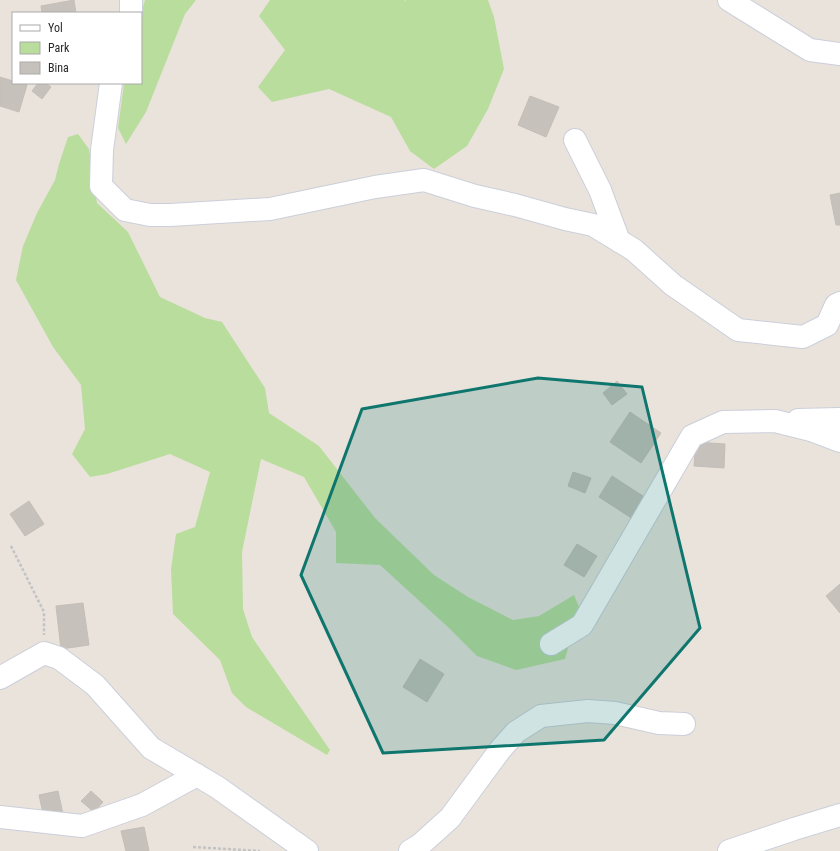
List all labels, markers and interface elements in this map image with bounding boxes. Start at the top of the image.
legend [12,12,142,84]
text: Yol [48,21,63,35]
text: Park [48,41,70,55]
text: Bina [48,61,69,75]

